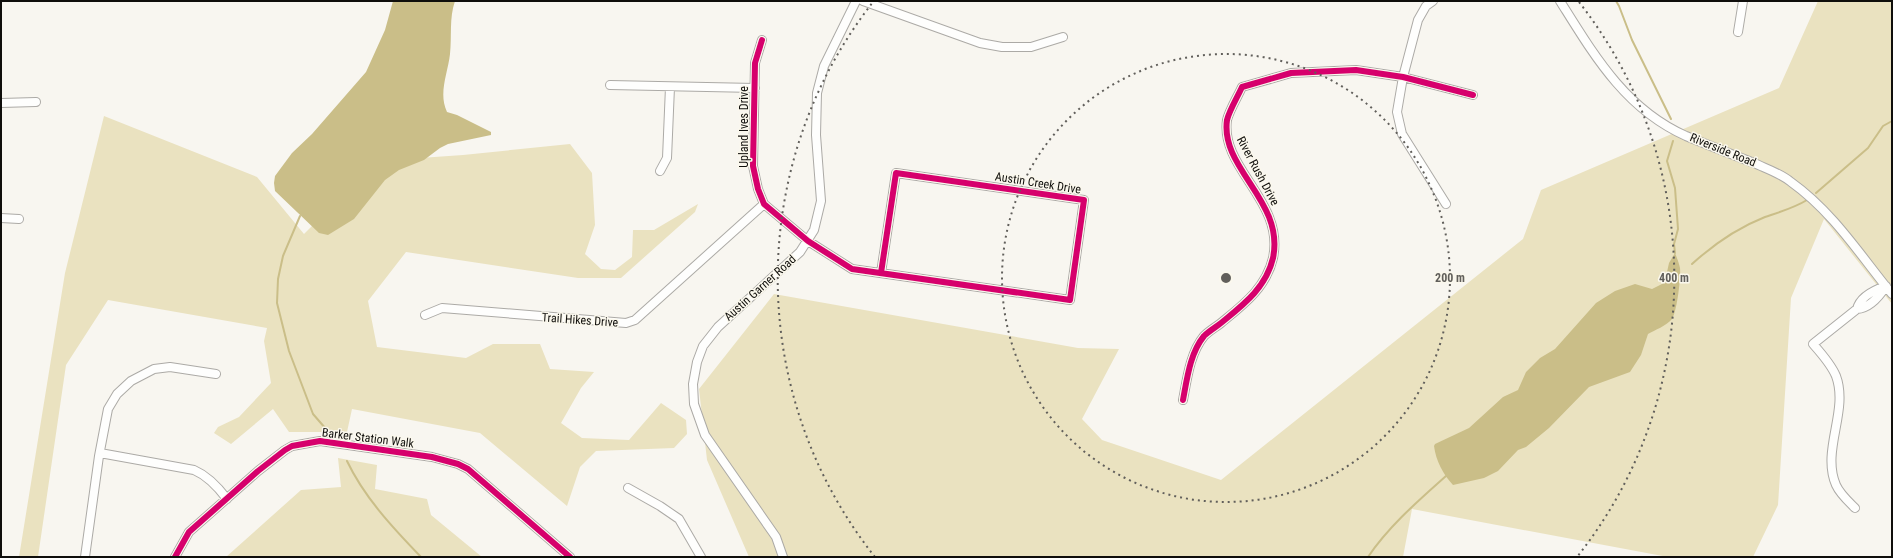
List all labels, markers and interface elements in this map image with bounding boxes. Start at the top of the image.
street label: Upland Ives Drive [737,86,751,168]
street label: Riverside Road [1688,130,1758,170]
street label: River Rush Drive [1234,134,1282,208]
street label: Austin Creek Drive [994,169,1082,197]
street label: Austin Garner Road [721,252,799,324]
centre of rings [1219,271,1233,285]
text: 200 m [1435,271,1465,285]
text: 400 m [1659,271,1689,285]
street label: Trail Hikes Drive [541,310,619,330]
street label: Barker Station Walk [321,425,415,451]

